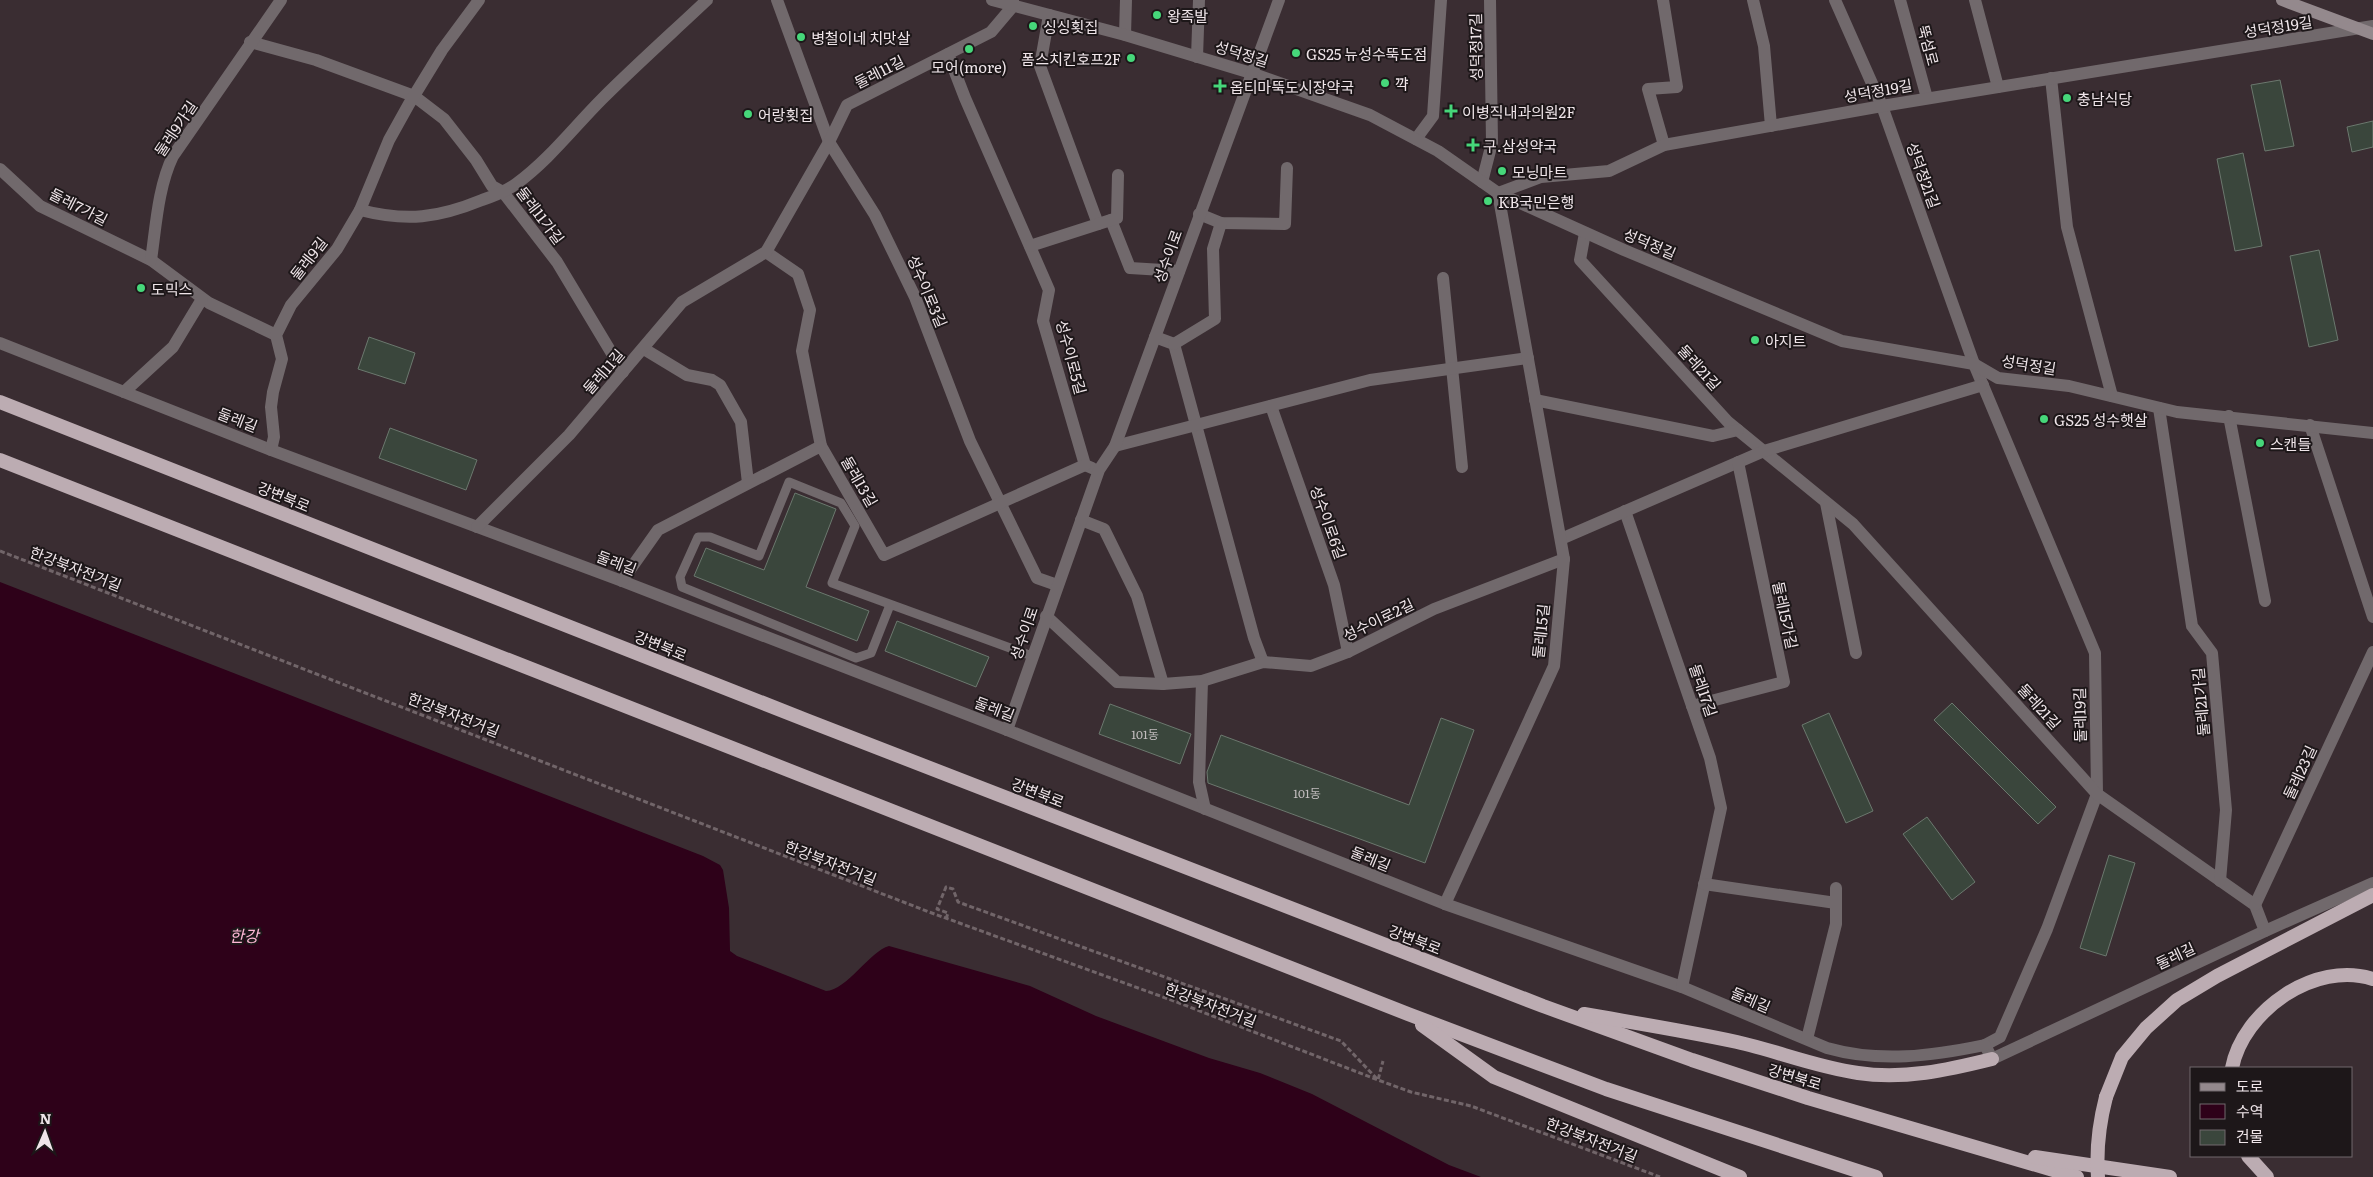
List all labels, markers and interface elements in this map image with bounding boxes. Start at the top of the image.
place label: 왕족발 [1167,4,1209,27]
marker: 왕족발 [1151,9,1163,21]
street label: 성덕정19길 [2242,9,2314,43]
street label: 성덕정17길 [1463,13,1487,81]
place label: 싱싱횟집 [1043,15,1098,38]
marker: 싱싱횟집 [1027,20,1039,32]
street label: 뚝섬로 [1913,22,1945,68]
place label: 병철이네 치맛살 [811,26,911,49]
marker: 병철이네 치맛살 [795,31,807,43]
street label: 성덕정길 [1212,34,1272,72]
place label: GS25 뉴성수뚝도점 [1306,42,1427,65]
marker: 모어(more) [963,43,975,55]
place label: 폼스치킨호프2F [1021,47,1121,70]
marker: GS25 뉴성수뚝도점 [1290,47,1302,59]
street label: 둘레11길 [850,49,908,93]
marker: 폼스치킨호프2F [1125,52,1137,64]
place label: 모어(more) [931,55,1007,78]
place label: 꺅 [1395,72,1409,95]
street label: 성덕정19길 [1842,73,1914,107]
place label: 옵티마뚝도시장약국 [1230,75,1354,98]
marker: 꺅 [1379,77,1391,89]
marker: 옵티마뚝도시장약국 [1214,80,1226,92]
place label: 충남식당 [2077,87,2132,110]
marker: 충남식당 [2061,92,2073,104]
street label: 둘레9가길 [148,95,202,161]
place label: 이병직내과의원2F [1462,100,1575,123]
place label: 어랑횟집 [758,103,813,126]
marker: 이병직내과의원2F [1444,104,1458,118]
marker: 어랑횟집 [742,108,754,120]
place label: 구.삼성약국 [1483,134,1557,157]
marker: 구.삼성약국 [1467,139,1479,151]
street label: 성덕정21길 [1901,139,1947,211]
place label: 모닝마트 [1512,160,1567,183]
marker: 모닝마트 [1496,165,1508,177]
street label: 둘레7가길 [46,181,112,231]
street label: 둘레11가길 [512,181,570,249]
place label: KB국민은행 [1498,190,1574,213]
marker: KB국민은행 [1482,195,1494,207]
street label: 성덕정길 [1620,222,1680,264]
street label: 성수이로 [1147,226,1187,286]
street label: 둘레9길 [284,232,332,284]
street label: 성수이로3길 [902,251,954,331]
place label: 도믹스 [151,277,193,300]
marker: 도믹스 [135,282,147,294]
street label: 성수이로5길 [1051,317,1093,397]
place label: 아지트 [1765,329,1807,352]
marker: 아지트 [1749,334,1761,346]
street label: 둘레21길 [1673,339,1727,395]
street label: 둘레11길 [577,343,629,399]
street label: 성덕정길 [2000,348,2058,380]
street label: 둘레길 [215,401,261,437]
place label: GS25 성수햇살 [2054,408,2148,431]
marker: GS25 성수햇살 [2038,413,2050,425]
place label: 스캔들 [2270,432,2312,455]
marker: 스캔들 [2254,437,2266,449]
street label: 둘레13길 [836,451,884,511]
street label: 강변북로 [254,475,314,517]
street label: 성수이로6길 [1305,482,1353,562]
street label: 한강북자전거길 [27,540,125,596]
street label: 둘레길 [594,544,640,580]
street label: 둘레15가길 [1768,579,1804,651]
street label: 성수이로2길 [1339,592,1417,646]
street label: 둘레15길 [1526,602,1554,660]
street label: 성수이로 [1003,603,1043,663]
street label: 강변북로 [631,624,691,666]
street label: 둘레17길 [1684,660,1724,720]
street label: 둘레21가길 [2186,667,2214,737]
street label: 둘레21길 [2013,678,2067,734]
street label: 한강북자전거길 [405,686,503,742]
street label: 둘레19길 [2067,687,2091,743]
street label: 둘레길 [972,690,1018,726]
house number: 101동 [1131,725,1159,743]
street label: 둘레23길 [2277,741,2321,803]
street label: 강변북로 [1008,771,1068,813]
house number: 101동 [1293,784,1321,802]
street label: 한강북자전거길 [782,834,880,890]
street label: 둘레길 [1347,840,1395,876]
street label: 강변북로 [1385,918,1445,960]
water label: 한강 [229,923,261,947]
street label: 둘레길 [2151,936,2199,974]
street label: 한강북자전거길 [1162,976,1260,1032]
street label: 둘레길 [1727,980,1775,1018]
street label: 강변북로 [1765,1057,1825,1095]
legend [2190,1067,2353,1157]
text: 도로 [2236,1074,2264,1097]
text: 수역 [2236,1099,2264,1122]
north arrow [20,1107,70,1157]
text: N [39,1108,52,1128]
street label: 한강북자전거길 [1543,1111,1641,1167]
text: 건물 [2236,1124,2264,1147]

